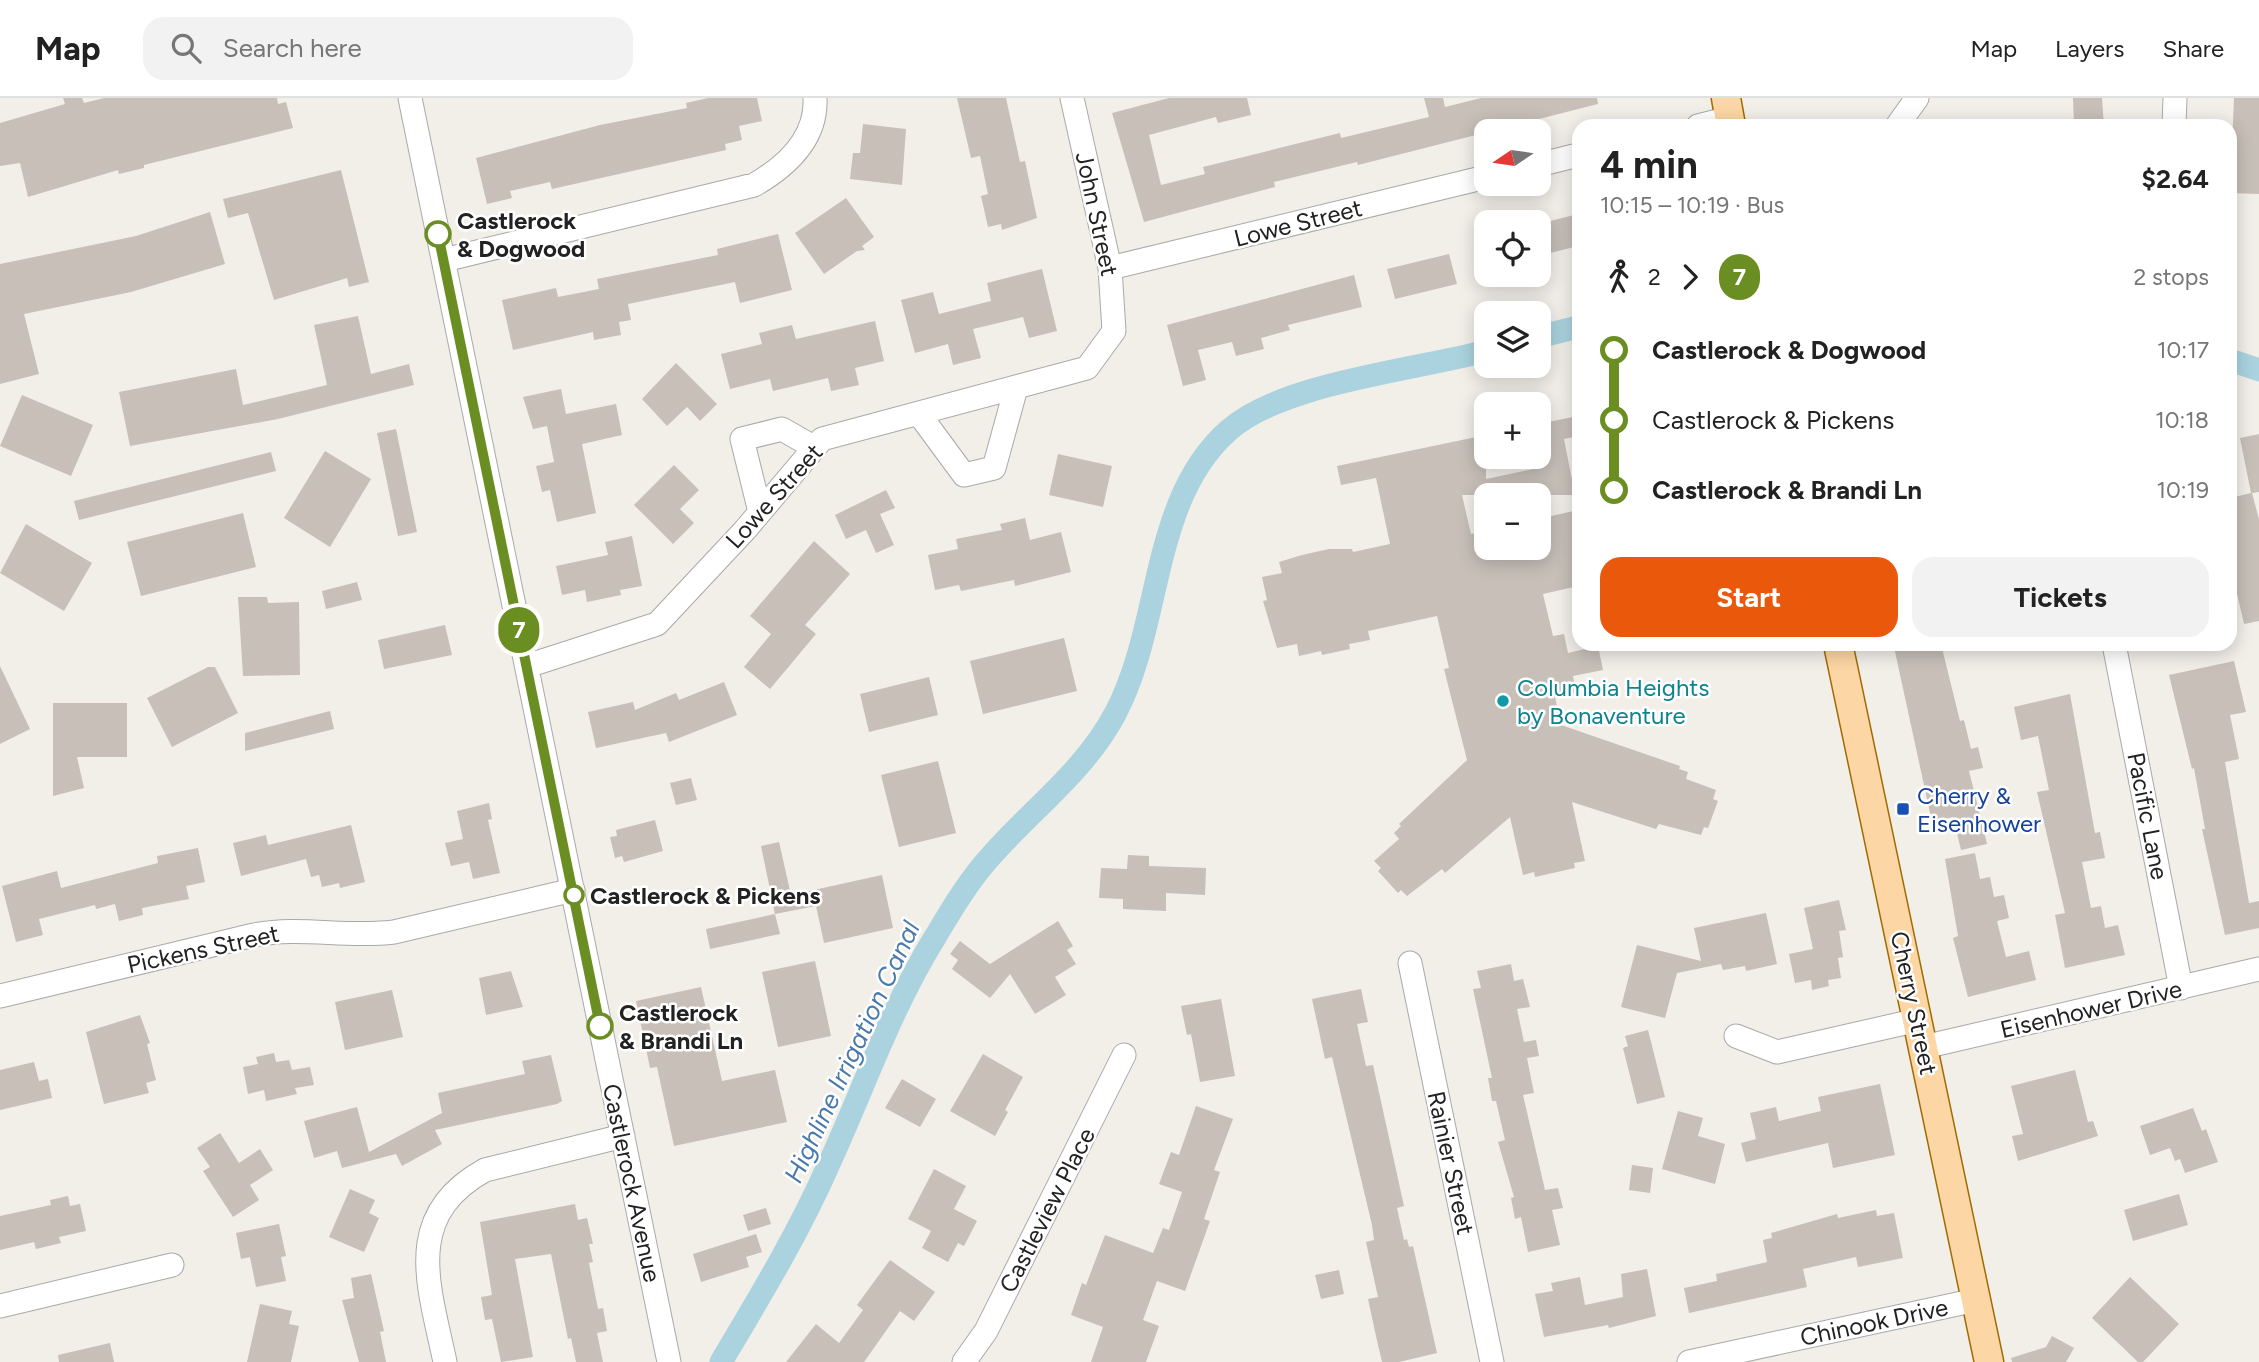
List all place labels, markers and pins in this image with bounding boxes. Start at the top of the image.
place label: Castlerock & Dogwood [457,206,585,263]
marker: Castlerock & Dogwood [425,221,451,247]
place label: Columbia Heights by Bonaventure [1517,673,1710,730]
marker: Columbia Heights by Bonaventure [1495,693,1511,709]
place label: Cherry & Eisenhower [1917,781,2041,838]
marker: Cherry & Eisenhower [1895,801,1911,817]
place label: Castlerock & Pickens [590,881,821,910]
marker: Castlerock & Pickens [564,885,584,905]
place label: Castlerock & Brandi Ln [619,998,743,1055]
marker: Castlerock & Brandi Ln [587,1013,613,1039]

